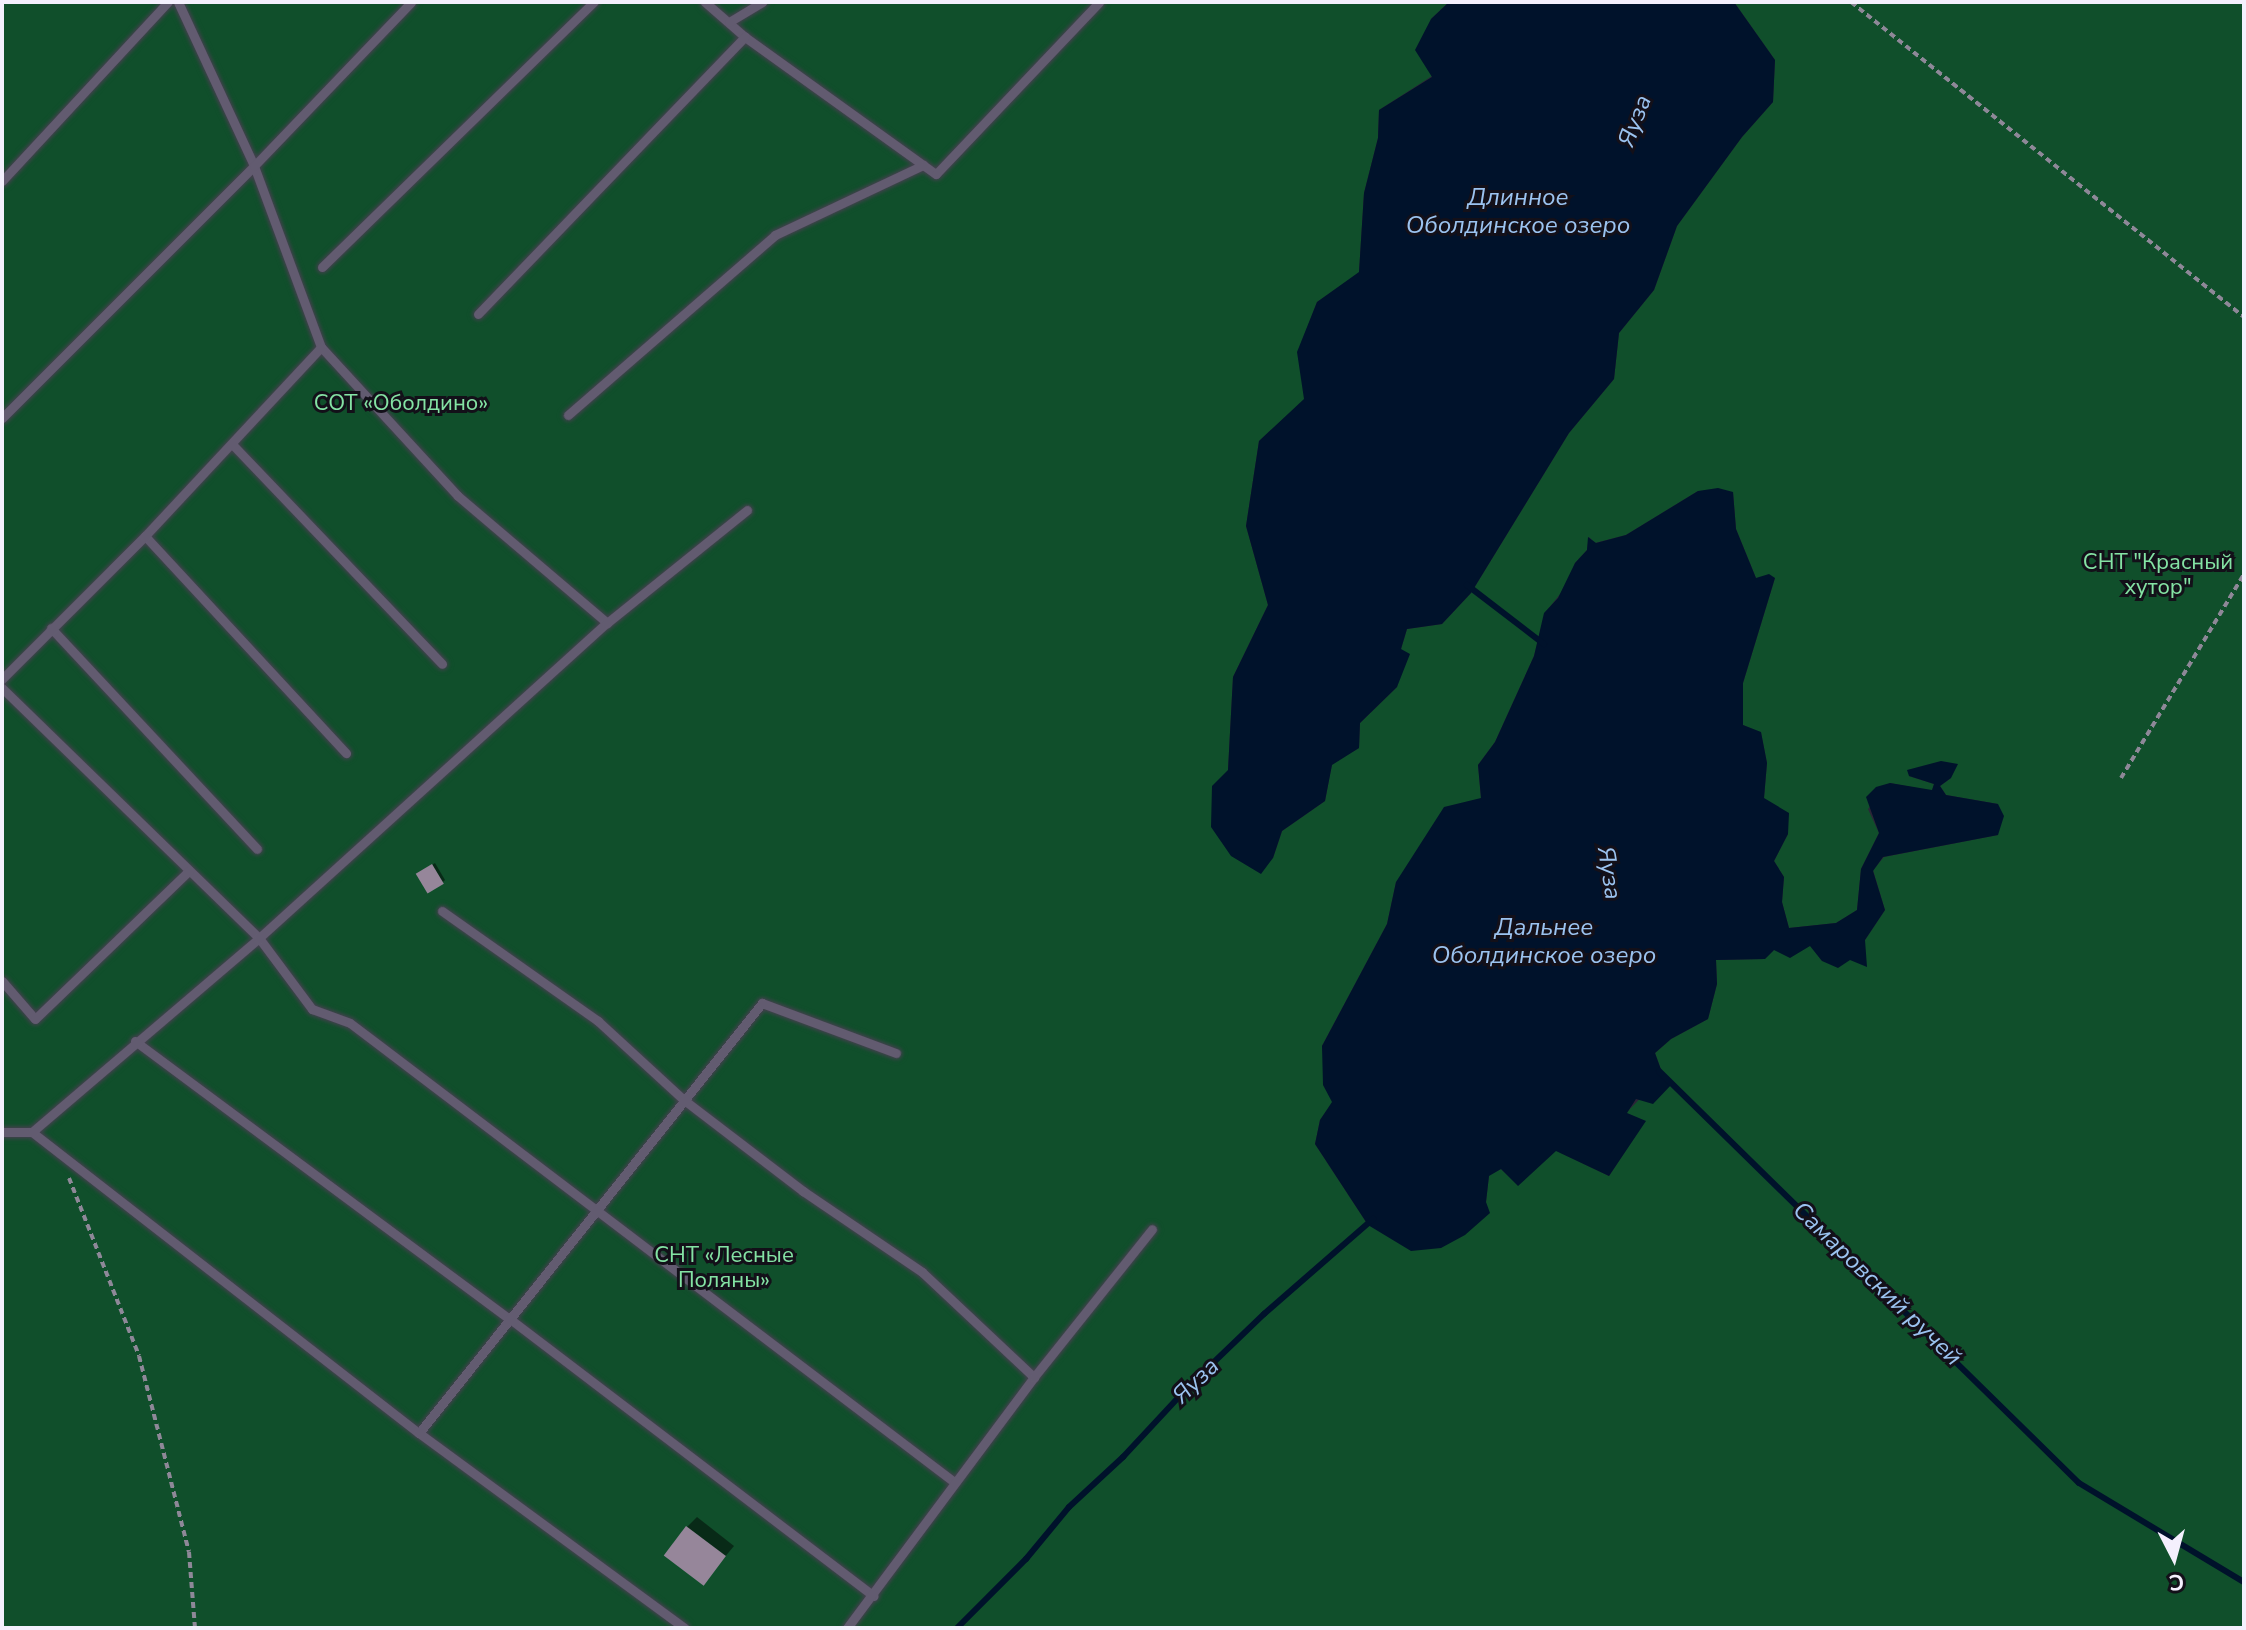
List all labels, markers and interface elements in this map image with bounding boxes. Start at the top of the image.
water label: Яуза [1612,91,1658,151]
water label: Длинное Оболдинское озеро [1406,184,1630,240]
park label: СОТ «Оболдино» [314,391,488,417]
park label: СНТ "Красный хутор" [2083,549,2233,600]
water label: Яуза [1591,844,1627,902]
water label: Дальнее Оболдинское озеро [1432,914,1656,970]
water label: Самаровский ручей [1787,1196,1967,1372]
park label: СНТ «Лесные Поляны» [654,1242,794,1294]
water label: Яуза [1167,1352,1225,1410]
north arrow [2134,1518,2214,1598]
text: С [2168,1566,2186,1598]

